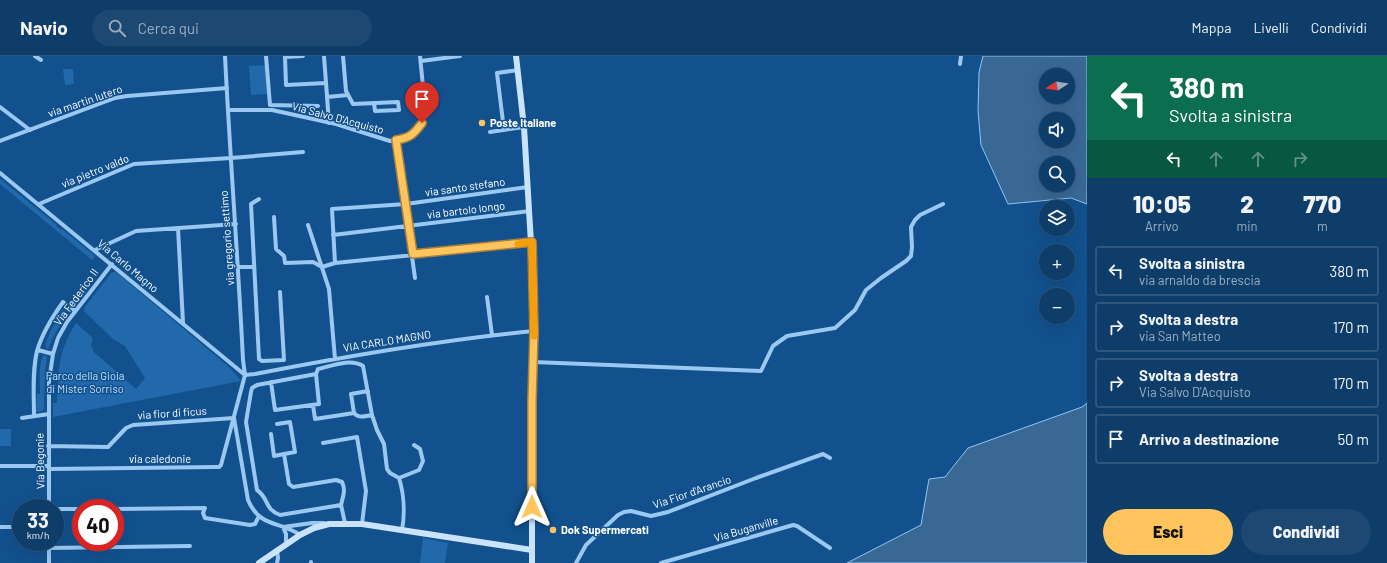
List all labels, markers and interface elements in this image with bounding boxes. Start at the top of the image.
search box [92,10,372,46]
text: Navio [20,16,68,39]
icon: search [106,17,128,39]
text: Cerca qui [138,19,199,37]
text: Mappa [1192,19,1231,36]
text: Livelli [1253,19,1289,36]
text: Condividi [1311,19,1367,36]
north arrow [1039,68,1075,104]
map controls [1039,68,1075,324]
text: 380 m [1169,70,1244,104]
icon: left [1103,72,1155,124]
street label: via martin lutero [46,82,124,119]
pin [405,82,439,123]
icon: arrive [411,88,433,110]
street label: Via Salvo D'Acquisto [291,99,386,136]
text: Svolta a sinistra [1169,104,1292,126]
button: sound [1039,112,1075,148]
place label: Poste Italiane [490,116,556,129]
marker: Poste Italiane [477,118,487,128]
icon: left [1163,148,1185,170]
icon: ahead [1205,148,1227,170]
icon: ahead [1247,148,1269,170]
icon: right [1289,148,1311,170]
street label: via pietro valdo [59,151,131,190]
button: search [1039,156,1075,192]
street label: via santo stefano [424,174,506,199]
text: 10:05 [1133,189,1191,218]
text: 2 [1240,189,1254,218]
text: 770 [1303,189,1341,218]
street label: via gregorio settimo [217,190,236,286]
street label: via bartolo longo [426,198,506,221]
button: layers [1039,200,1075,236]
text: Arrivo [1145,218,1179,234]
text: min [1237,218,1258,234]
text: m [1317,218,1328,234]
street label: Via Carlo Magno [95,236,161,295]
button: + [1039,244,1075,280]
text: Svolta a sinistra [1139,254,1245,272]
icon: left [1105,260,1127,282]
text: 380 m [1330,262,1369,280]
street label: Via Federico II [51,266,101,328]
text: via arnaldo da brescia [1139,272,1260,288]
button: − [1039,288,1075,324]
text: Svolta a destra [1139,310,1238,328]
icon: right [1105,316,1127,338]
text: 170 m [1333,318,1369,336]
street label: VIA CARLO MAGNO [342,327,432,354]
text: via San Matteo [1139,328,1221,344]
text: Svolta a destra [1139,366,1238,384]
park label: Parco della Gioia di Mister Sorriso [46,369,124,395]
icon: right [1105,372,1127,394]
text: 170 m [1333,374,1369,392]
text: Via Salvo D'Acquisto [1139,384,1251,400]
street label: via fior di ficus [137,404,207,421]
icon: arrive [1105,428,1127,450]
text: Arrivo a destinazione [1139,430,1279,448]
text: 50 m [1337,430,1369,448]
street label: Via Begonie [33,433,46,489]
street label: via caledonie [129,452,191,465]
street label: Via Fior d'Arancio [651,472,733,511]
position arrow [511,486,553,528]
speed limit sign: 40 [72,499,124,551]
text: 33 [27,508,49,532]
button: Esci [1103,509,1233,555]
button: Condividi [1241,509,1371,555]
street label: Via Buganville [712,513,780,544]
place label: Dok Supermercati [561,523,649,536]
marker: Dok Supermercati [548,525,558,535]
text: km/h [27,529,49,541]

